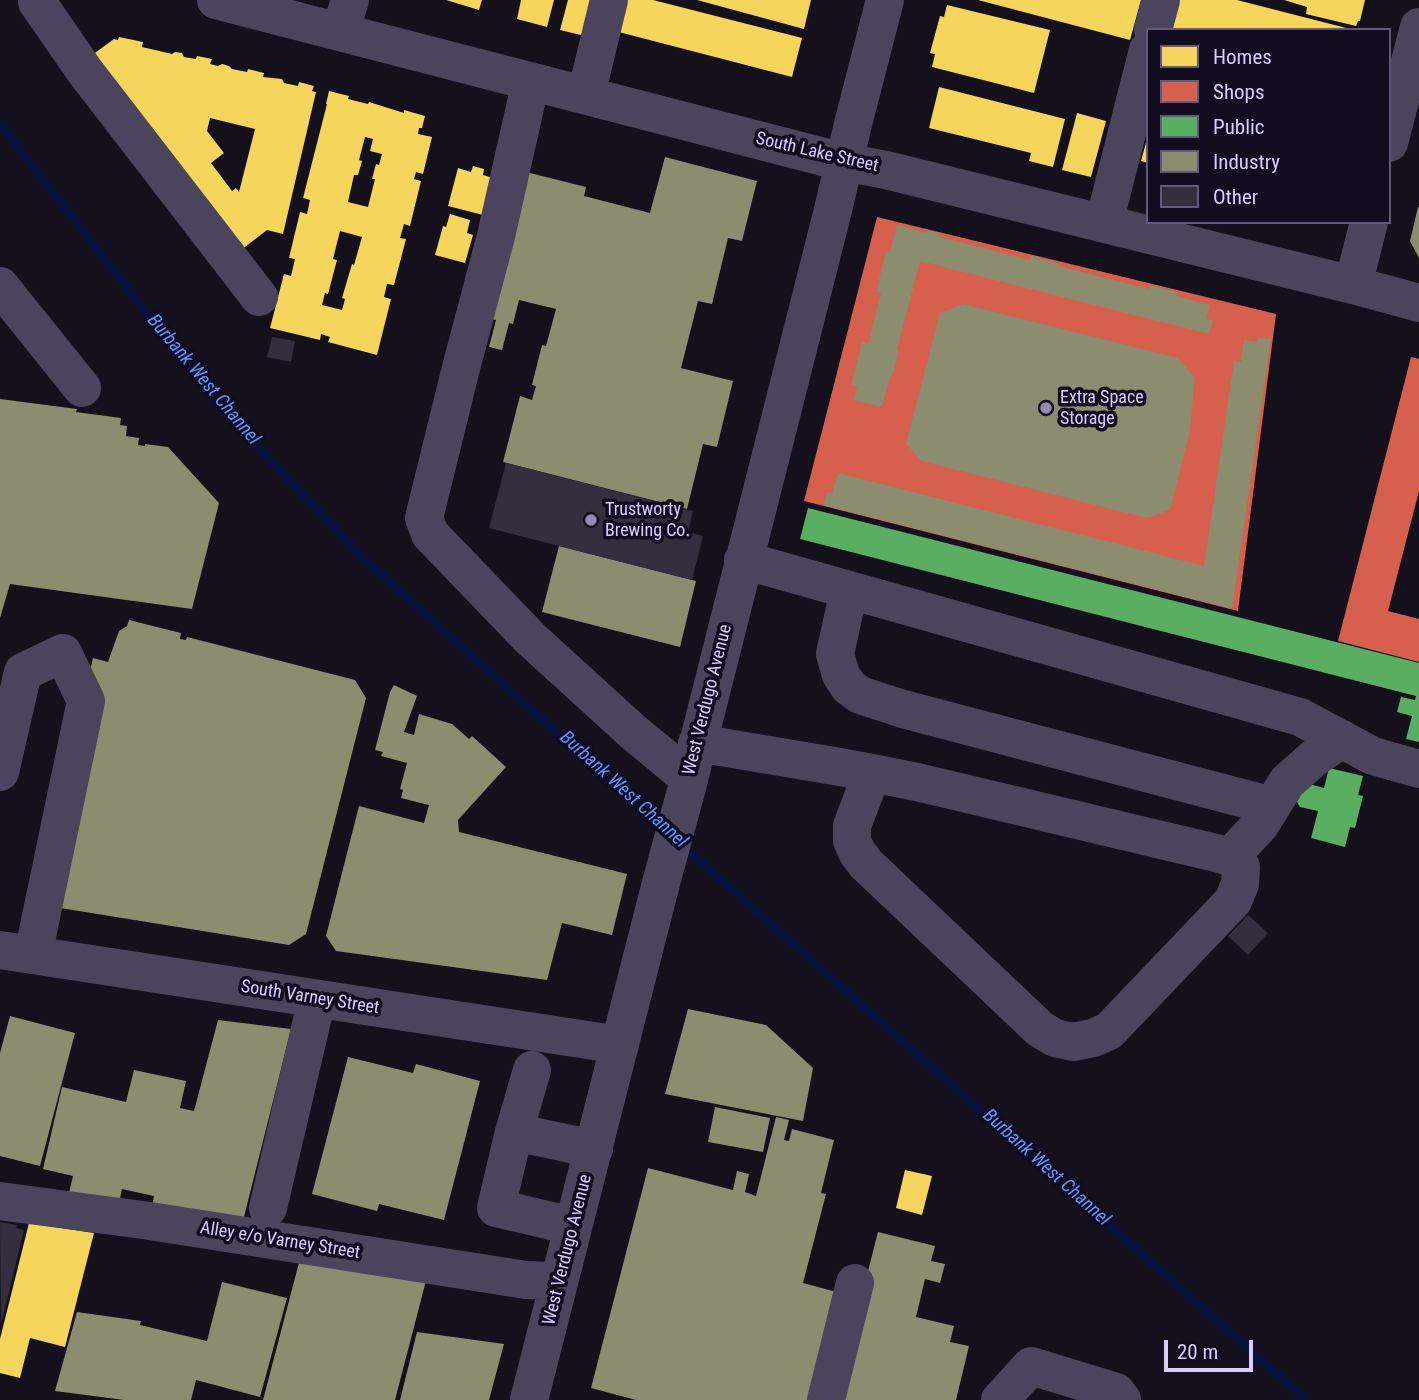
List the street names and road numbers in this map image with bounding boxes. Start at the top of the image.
street label: South Lake Street [754,128,880,178]
street label: West Verdugo Avenue [679,622,737,778]
street label: South Varney Street [239,976,381,1020]
street label: West Verdugo Avenue [539,1172,597,1328]
street label: Alley e/o Varney Street [199,1218,361,1264]

